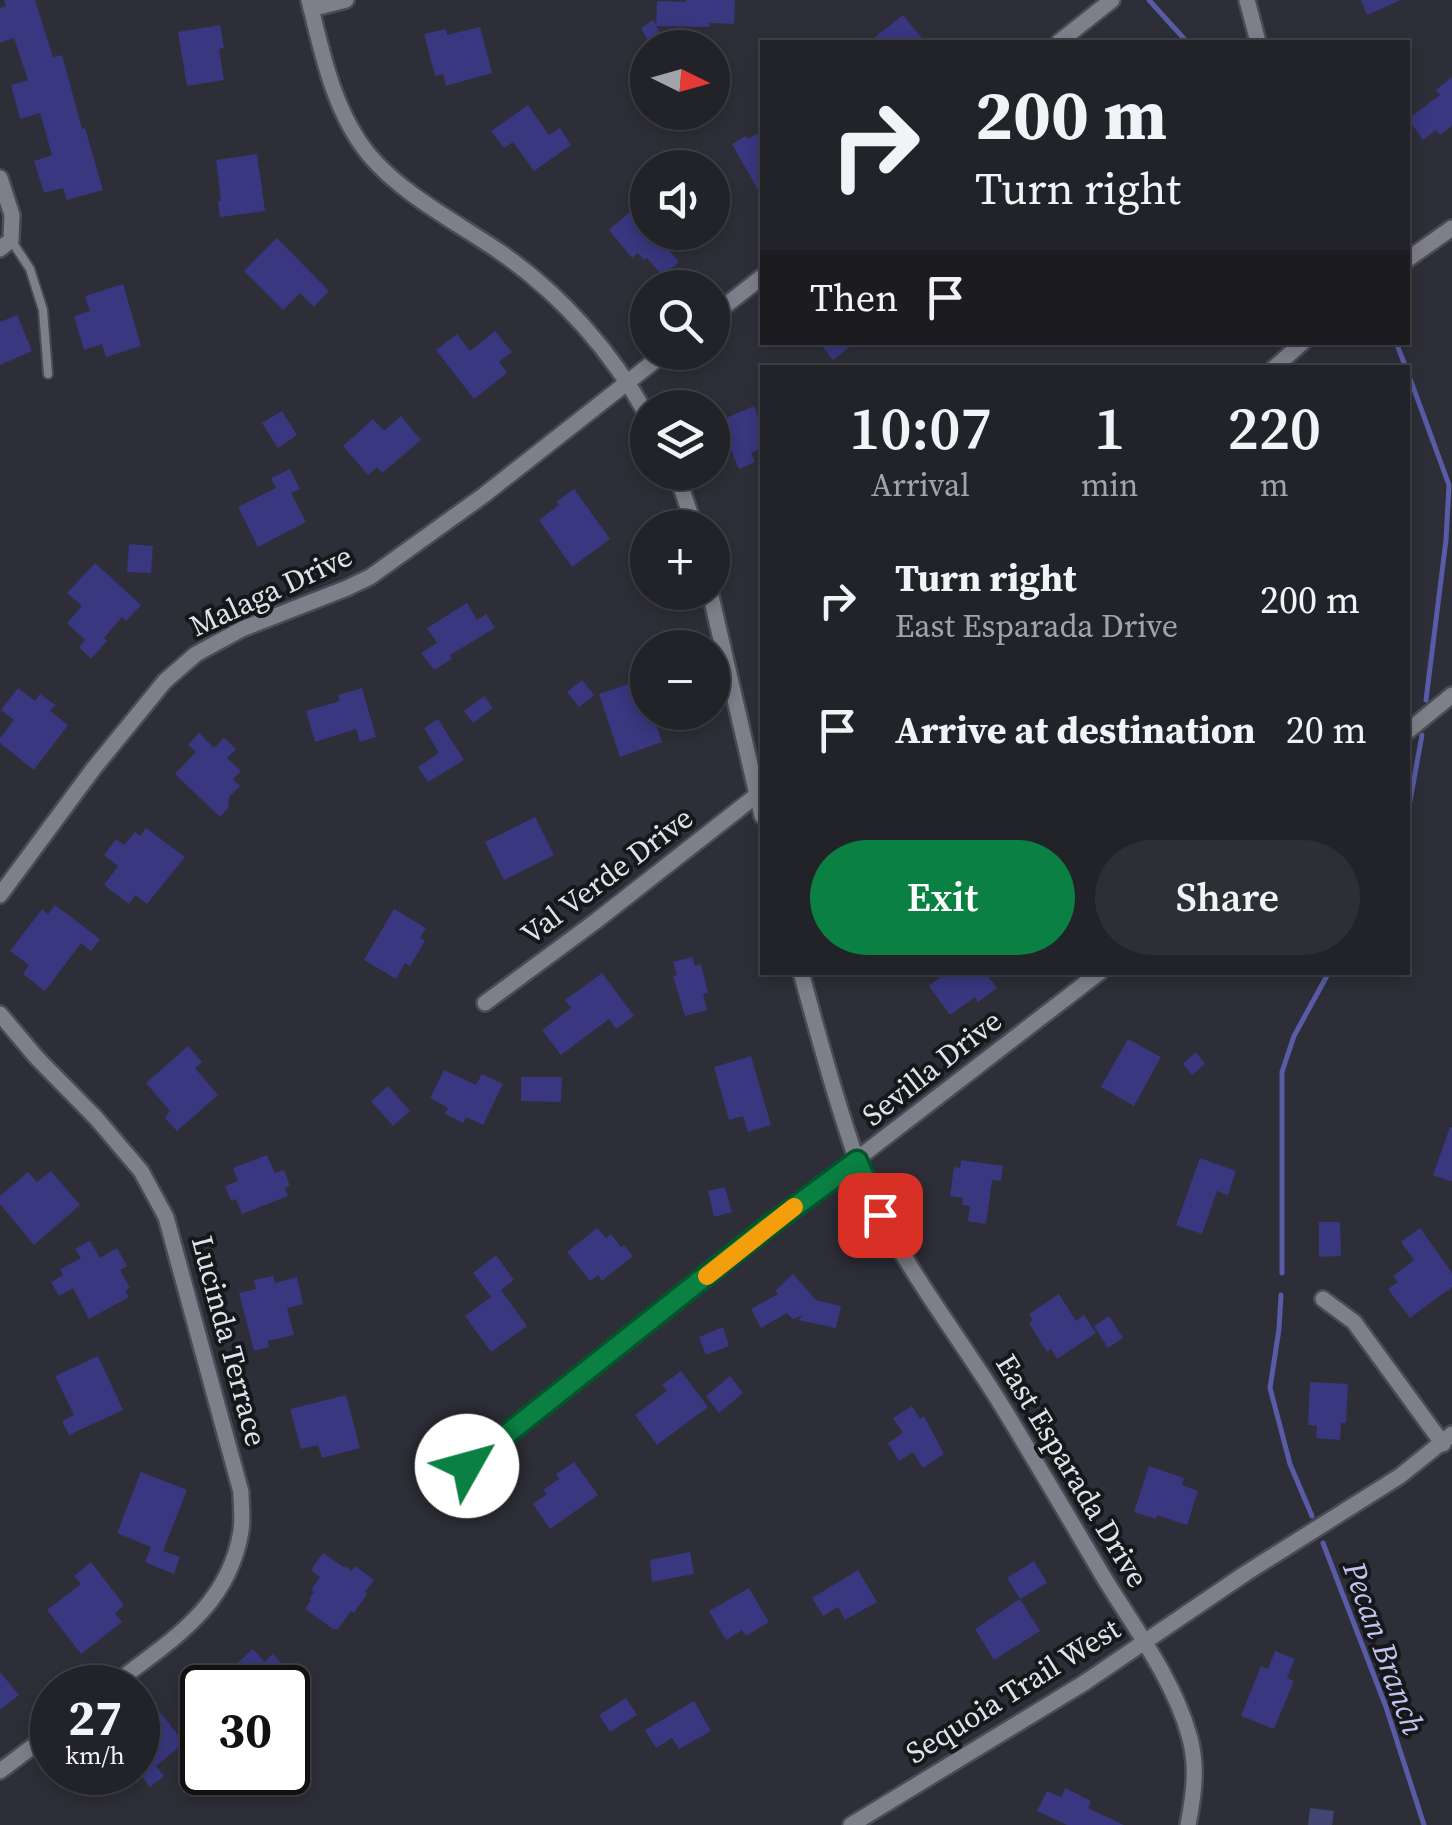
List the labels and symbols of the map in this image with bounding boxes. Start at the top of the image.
north arrow [630,30,730,130]
street label: Malaga Drive [183,535,359,646]
street label: Val Verde Drive [512,797,701,954]
street label: Sevilla Drive [853,1000,1010,1135]
pin [838,1173,923,1258]
street label: Lucinda Terrace [182,1231,277,1451]
street label: East Esparada Drive [986,1346,1158,1595]
position arrow [415,1414,519,1518]
water label: Pecan Branch [1332,1554,1436,1741]
street label: Sequoia Trail West [898,1608,1128,1773]
speed limit sign: 30 [180,1665,310,1795]

